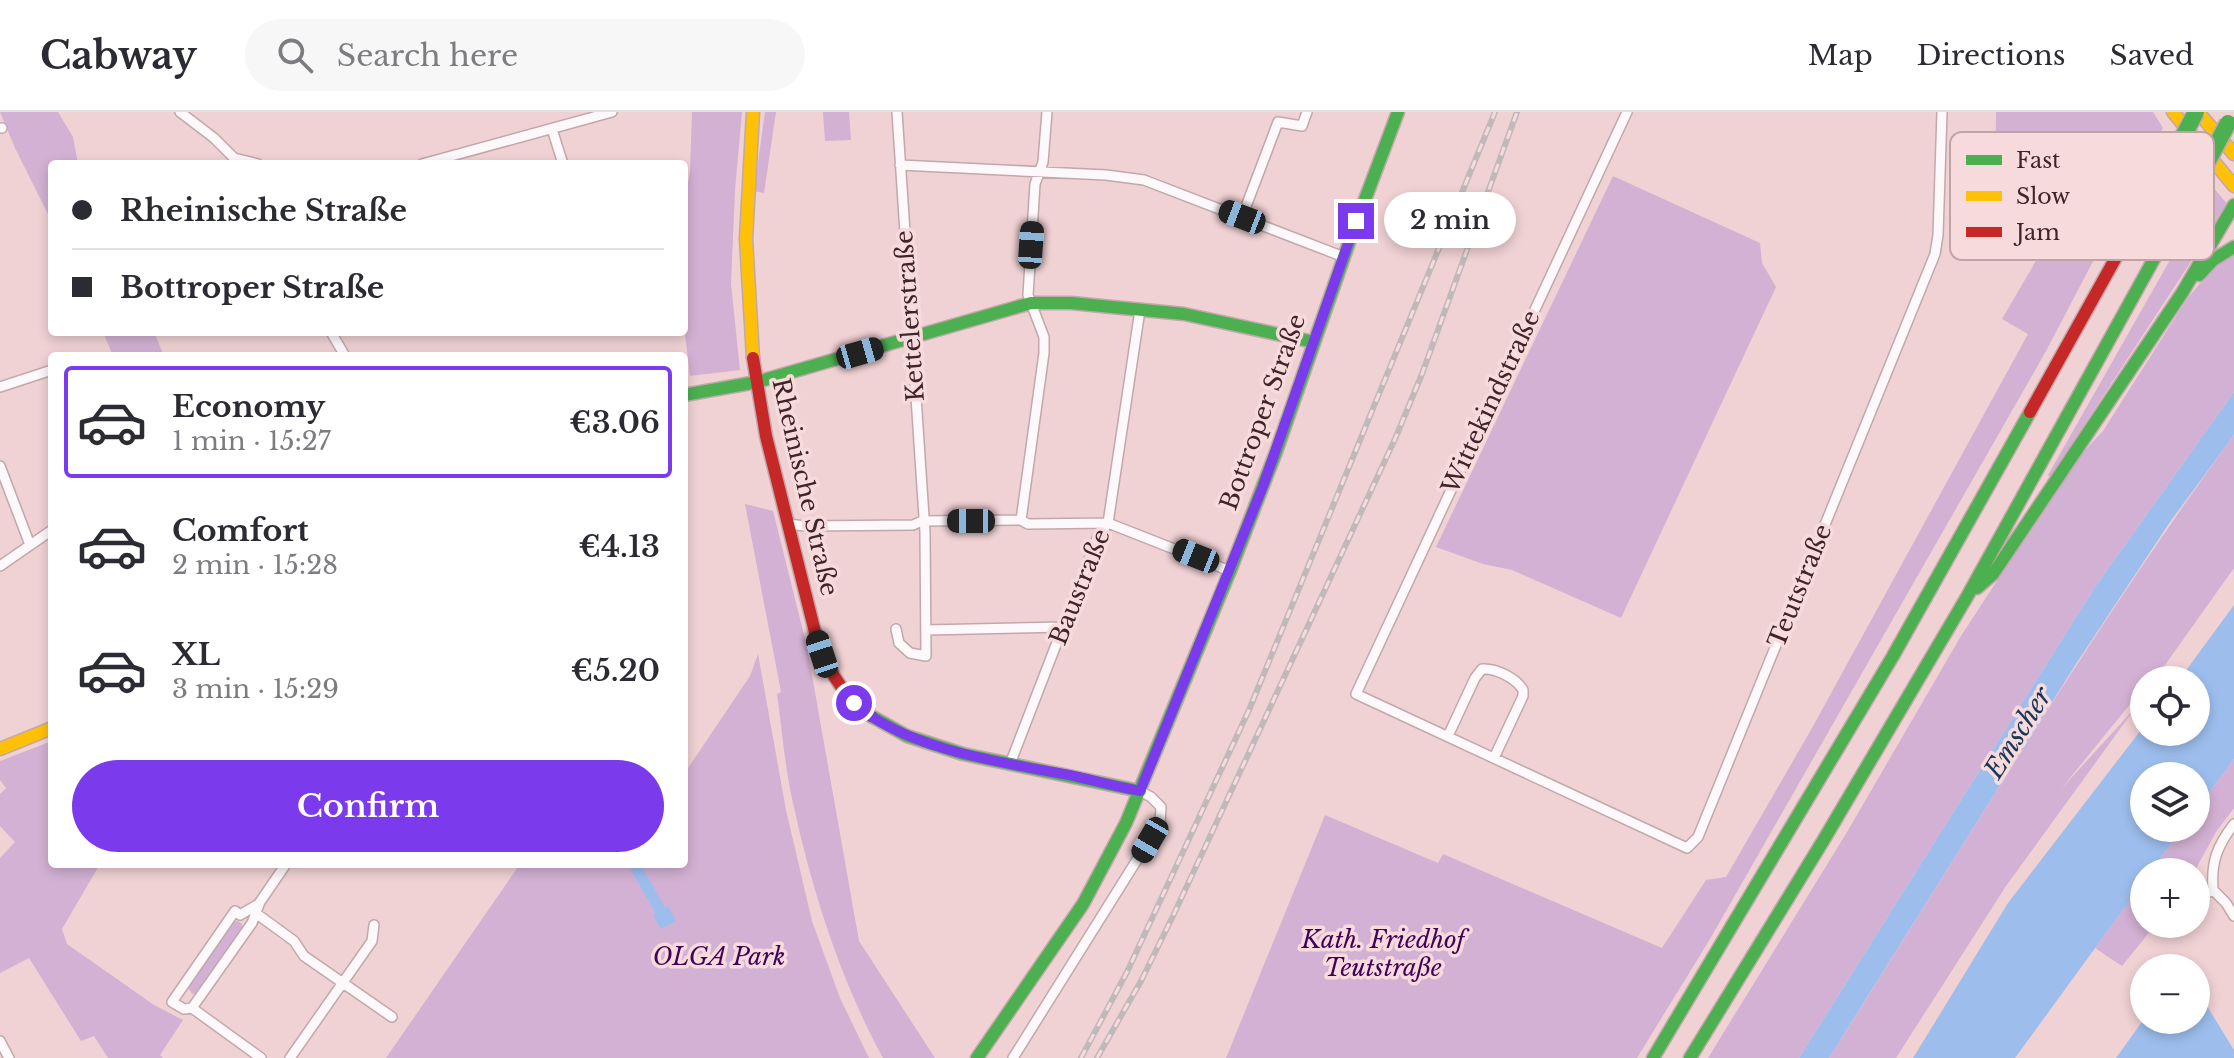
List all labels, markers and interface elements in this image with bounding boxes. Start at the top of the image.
search box [245,19,805,91]
text: Cabway [40,32,197,79]
icon: search [273,33,317,77]
text: Search here [337,37,518,74]
text: Map [1808,38,1873,73]
text: Directions [1917,38,2066,73]
text: Saved [2110,38,2194,73]
legend [1950,132,2214,260]
text: Fast [2016,147,2061,174]
text: Slow [2016,183,2070,210]
text: Rheinische Straße [120,192,407,229]
callout: 2 min [1384,193,1516,249]
car [1215,197,1269,237]
route end [1338,203,1374,239]
text: 2 min [1410,204,1490,236]
text: Jam [2013,219,2060,246]
car [1017,220,1045,270]
street label: Kettelerstraße [889,229,930,403]
text: Bottroper Straße [120,269,384,306]
street label: Wittekindstraße [1435,306,1546,499]
street label: Bottroper Straße [1214,310,1311,514]
car [834,335,886,371]
street label: Rheinische Straße [766,375,845,598]
icon: car [76,386,148,458]
text: Economy [172,388,325,425]
text: €3.06 [569,404,660,441]
text: 1 min · 15:27 [172,425,331,457]
car [947,509,995,533]
icon: car [76,510,148,582]
text: Comfort [172,512,309,549]
street label: Teutstraße [1762,520,1837,652]
street label: Baustraße [1043,525,1116,649]
text: €4.13 [578,528,660,565]
car [1169,536,1223,576]
text: 2 min · 15:28 [172,549,338,581]
car [803,627,841,681]
icon: car [76,634,148,706]
text: XL [172,636,220,673]
text: €5.20 [571,652,660,689]
map controls [2130,666,2210,1034]
button: locate [2130,666,2210,746]
text: 3 min · 15:29 [172,673,339,705]
water label: Emscher [1977,681,2059,785]
route start [836,685,872,721]
button: Confirm [72,760,664,852]
button: layers [2130,762,2210,842]
car [1128,813,1172,867]
button: + [2130,858,2210,938]
park label: Kath. Friedhof Teutstraße [1301,925,1469,982]
park label: OLGA Park [653,942,785,971]
button: − [2130,954,2210,1034]

